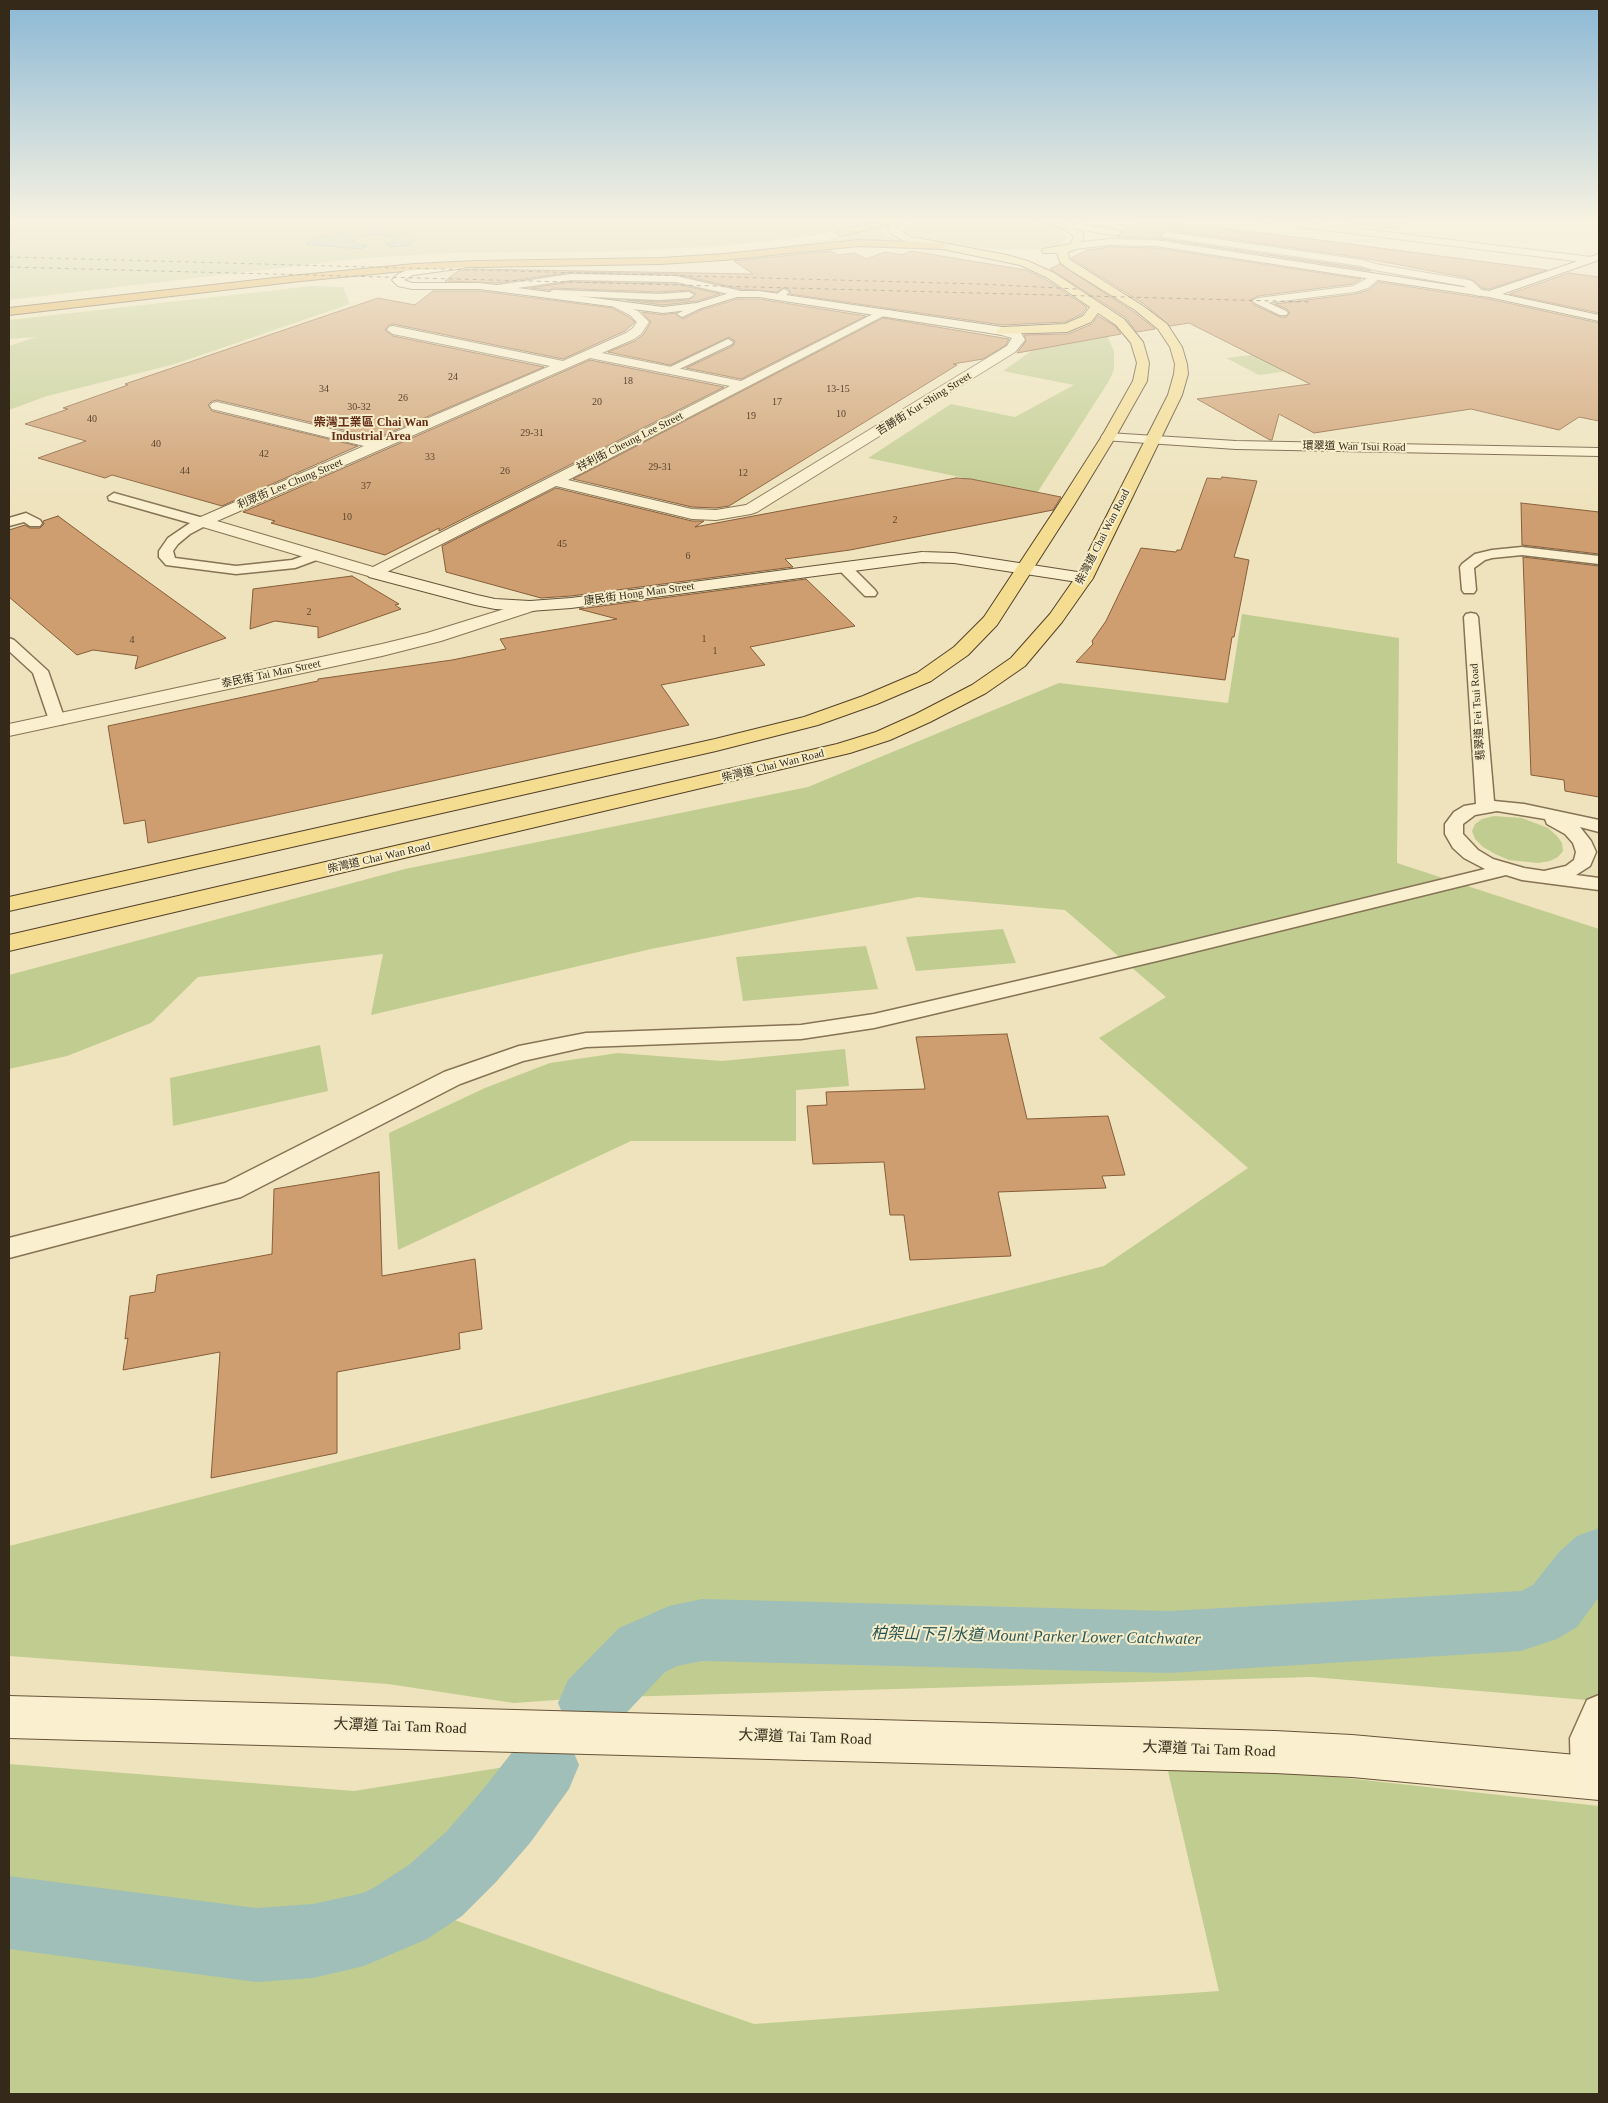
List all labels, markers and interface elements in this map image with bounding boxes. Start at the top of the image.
street label: 吉勝街 Kut Shing Street [874,370,974,438]
house number: 24 [448,371,458,383]
house number: 18 [623,375,633,387]
house number: 34 [319,383,329,395]
house number: 13-15 [826,383,850,395]
house number: 26 [398,392,408,404]
house number: 20 [592,396,602,408]
house number: 17 [772,396,782,408]
house number: 30-32 [347,401,371,413]
house number: 10 [836,408,846,420]
street label: 祥利街 Cheung Lee Street [575,409,685,475]
house number: 19 [746,410,756,422]
house number: 40 [87,413,97,425]
district label: 柴灣工業區 Chai Wan Industrial Area [314,416,428,444]
house number: 29-31 [520,427,544,439]
house number: 40 [151,438,161,450]
street label: 環翠道 Wan Tsui Road [1302,440,1406,454]
house number: 42 [259,448,269,460]
house number: 33 [425,451,435,463]
street label: 利眾街 Lee Chung Street [236,456,344,512]
house number: 29-31 [648,461,672,473]
house number: 44 [180,465,190,477]
house number: 26 [500,465,510,477]
house number: 12 [738,467,748,479]
house number: 37 [361,480,371,492]
street label: 柴灣道 Chai Wan Road [1073,487,1133,587]
house number: 10 [342,511,352,523]
house number: 2 [892,514,898,526]
house number: 45 [557,538,567,550]
house number: 6 [686,550,690,562]
street label: 康民街 Hong Man Street [583,580,695,608]
house number: 2 [306,606,312,618]
house number: 1 [702,633,706,645]
house number: 4 [130,634,134,646]
house number: 1 [712,645,718,657]
street label: 泰民街 Tai Man Street [220,657,322,691]
street label: 翡翠道 Fei Tsui Road [1468,663,1488,761]
street label: 柴灣道 Chai Wan Road [720,747,826,785]
street label: 柴灣道 Chai Wan Road [326,840,432,876]
water label: 柏架山下引水道 Mount Parker Lower Catchwater [871,1625,1201,1649]
street label: 大潭道 Tai Tam Road [333,1716,467,1738]
street label: 大潭道 Tai Tam Road [738,1727,872,1749]
street label: 大潭道 Tai Tam Road [1142,1739,1276,1761]

